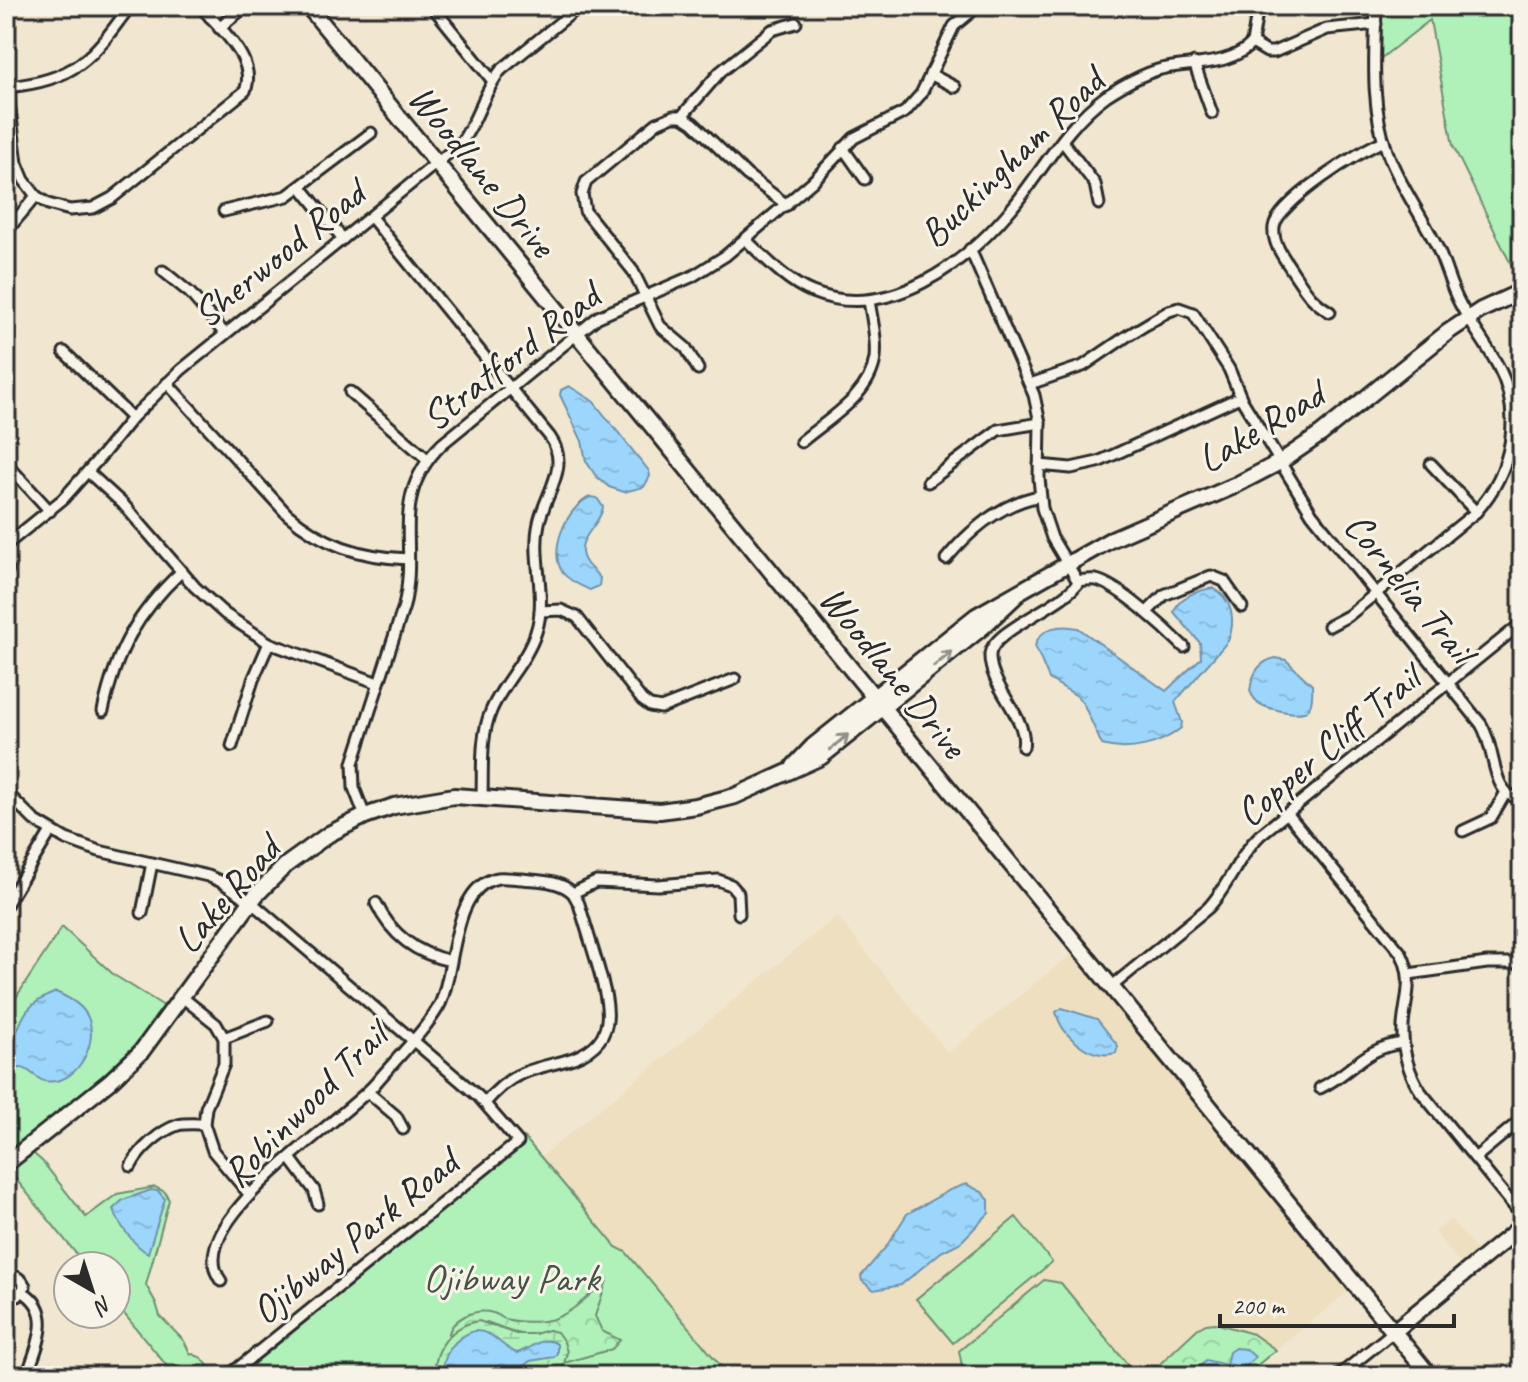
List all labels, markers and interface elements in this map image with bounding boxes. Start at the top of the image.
street label: Buckingham Road [909,53,1119,258]
street label: Woodlane Drive [397,74,569,270]
street label: Sherwood Road [182,165,380,338]
street label: Stratford Road [411,268,615,442]
street label: Lake Road [1188,366,1338,484]
street label: Cornelia Trail [1333,502,1489,678]
street label: Woodlane Drive [808,575,980,771]
one-way arrow [933,650,953,668]
street label: Copper Cliff Trail [1225,650,1435,837]
one-way arrow [828,733,849,751]
street label: Lake Road [162,821,295,964]
street label: Robinwood Trail [212,1007,402,1198]
street label: Ojibway Park Road [241,1134,473,1335]
north arrow [52,1250,132,1330]
park label: Ojibway Park [423,1253,601,1303]
scale bar [1220,1278,1454,1328]
text: N [87,1290,118,1322]
text: 200 m [1232,1291,1286,1321]

